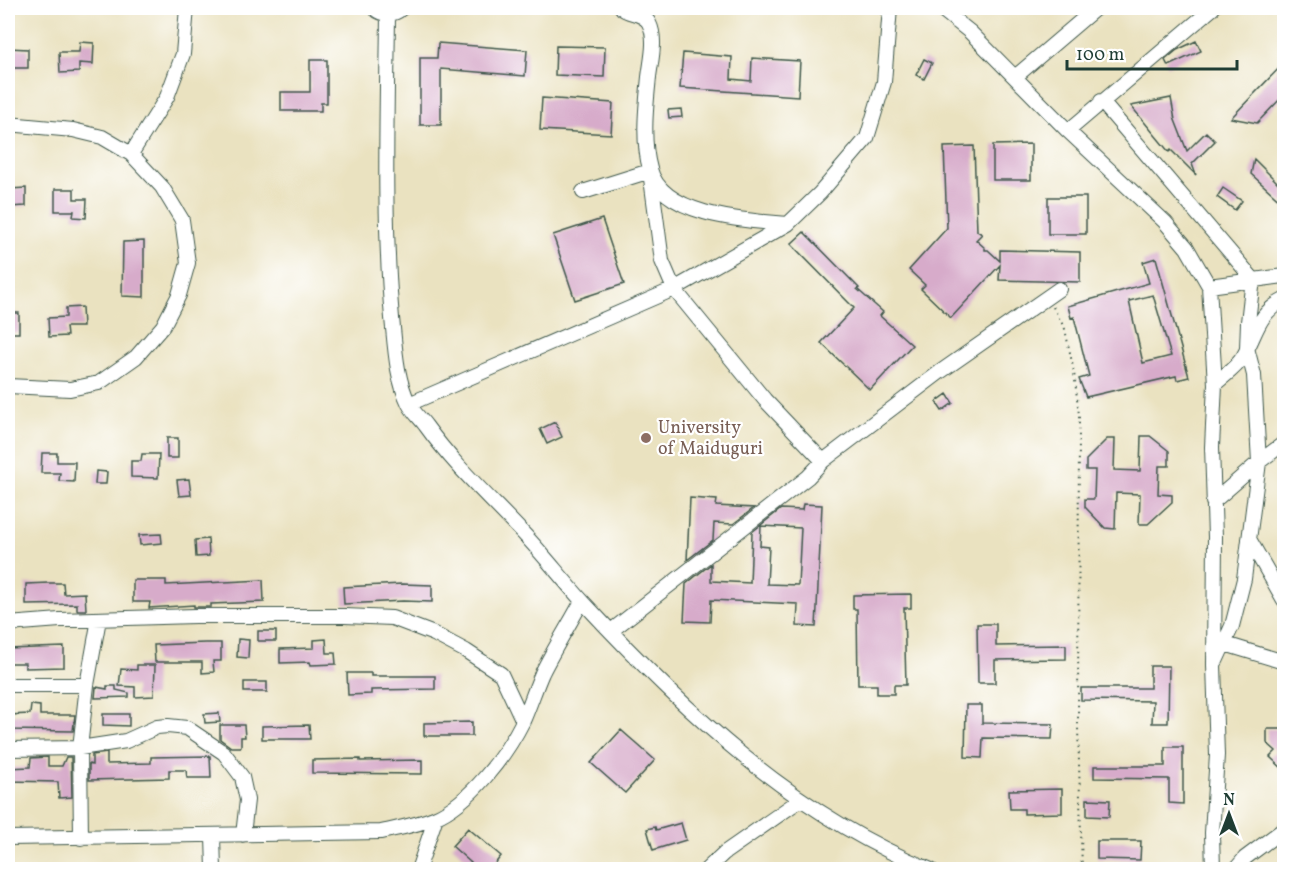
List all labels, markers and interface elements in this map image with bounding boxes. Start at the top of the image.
scale bar [1067,33,1236,71]
text: 100 m [1076,43,1125,68]
place label: University of Maiduguri [658,416,763,462]
marker: University of Maiduguri [639,431,653,445]
north arrow [1199,784,1259,844]
text: N [1223,790,1235,812]

